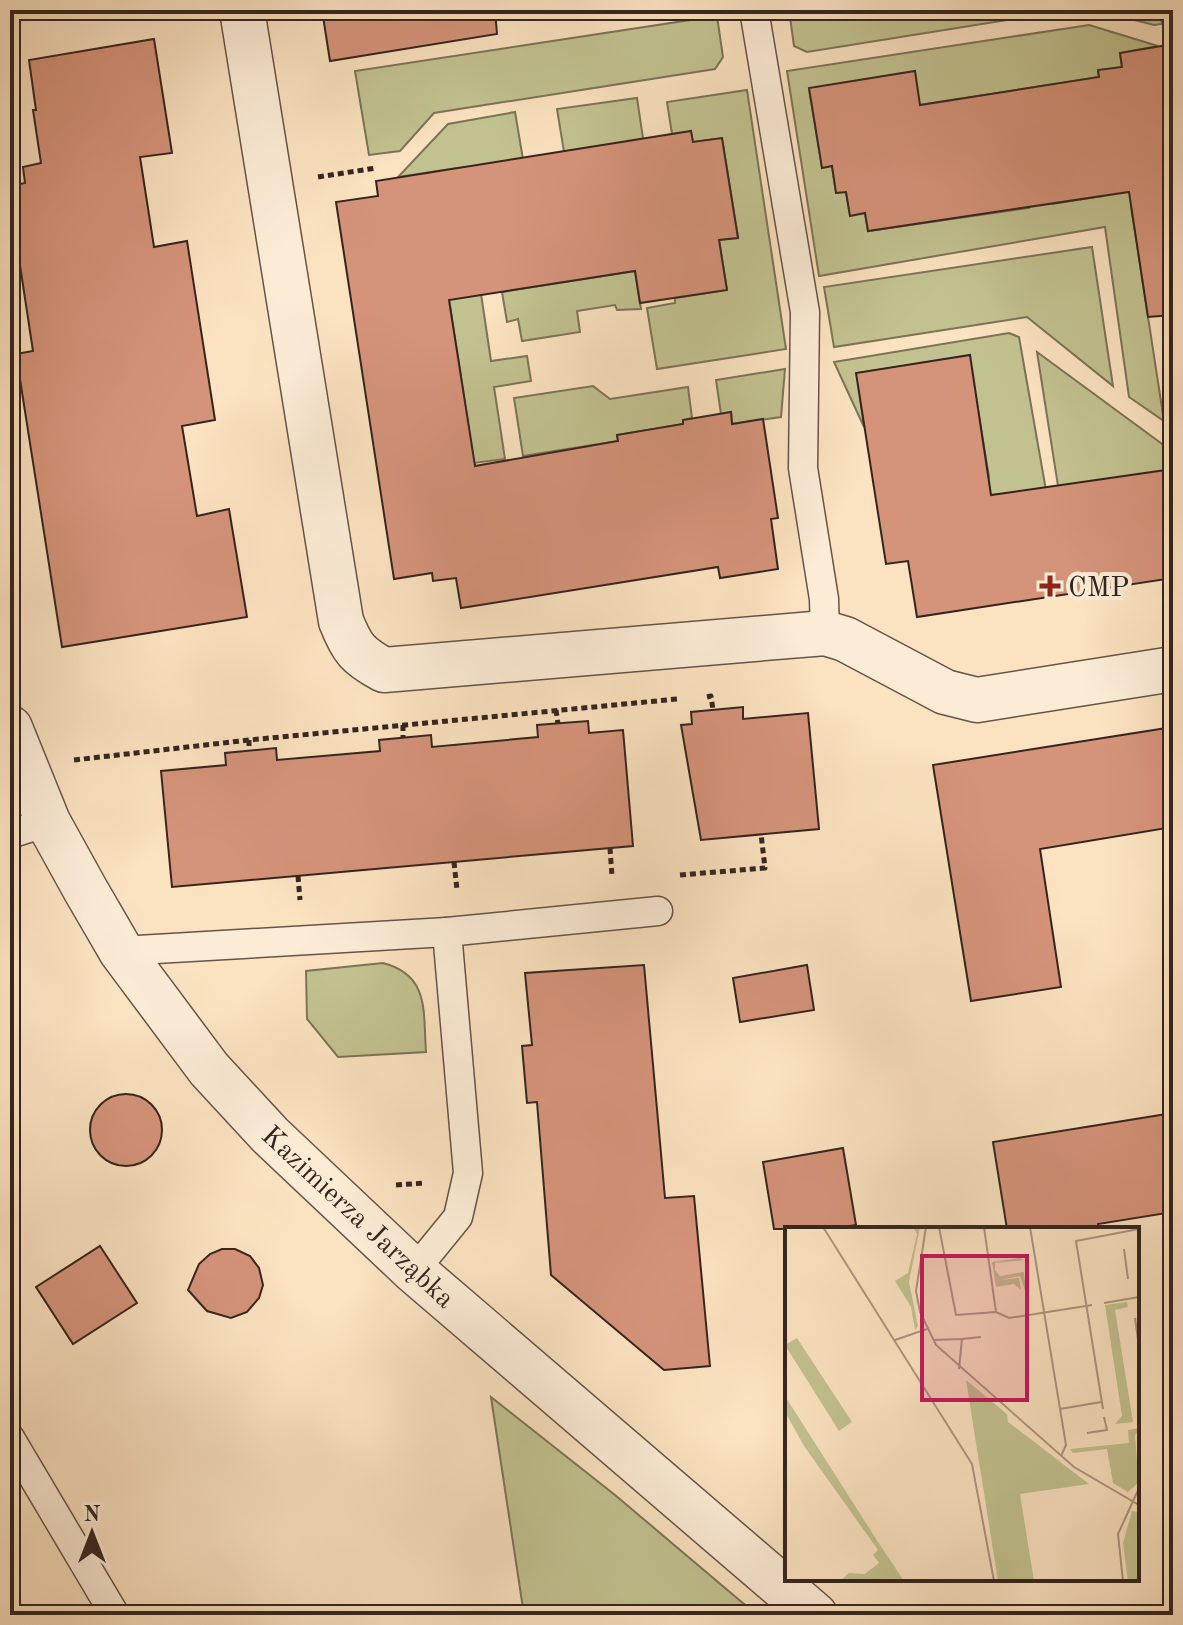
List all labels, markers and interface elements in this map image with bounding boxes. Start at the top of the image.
marker: CMP [1039,575,1061,597]
place label: CMP [1068,575,1129,603]
street label: Kazimierza Jarząbka [255,1122,459,1315]
inset map [785,1227,1139,1581]
north arrow [52,1493,132,1573]
text: N [84,1504,101,1526]

